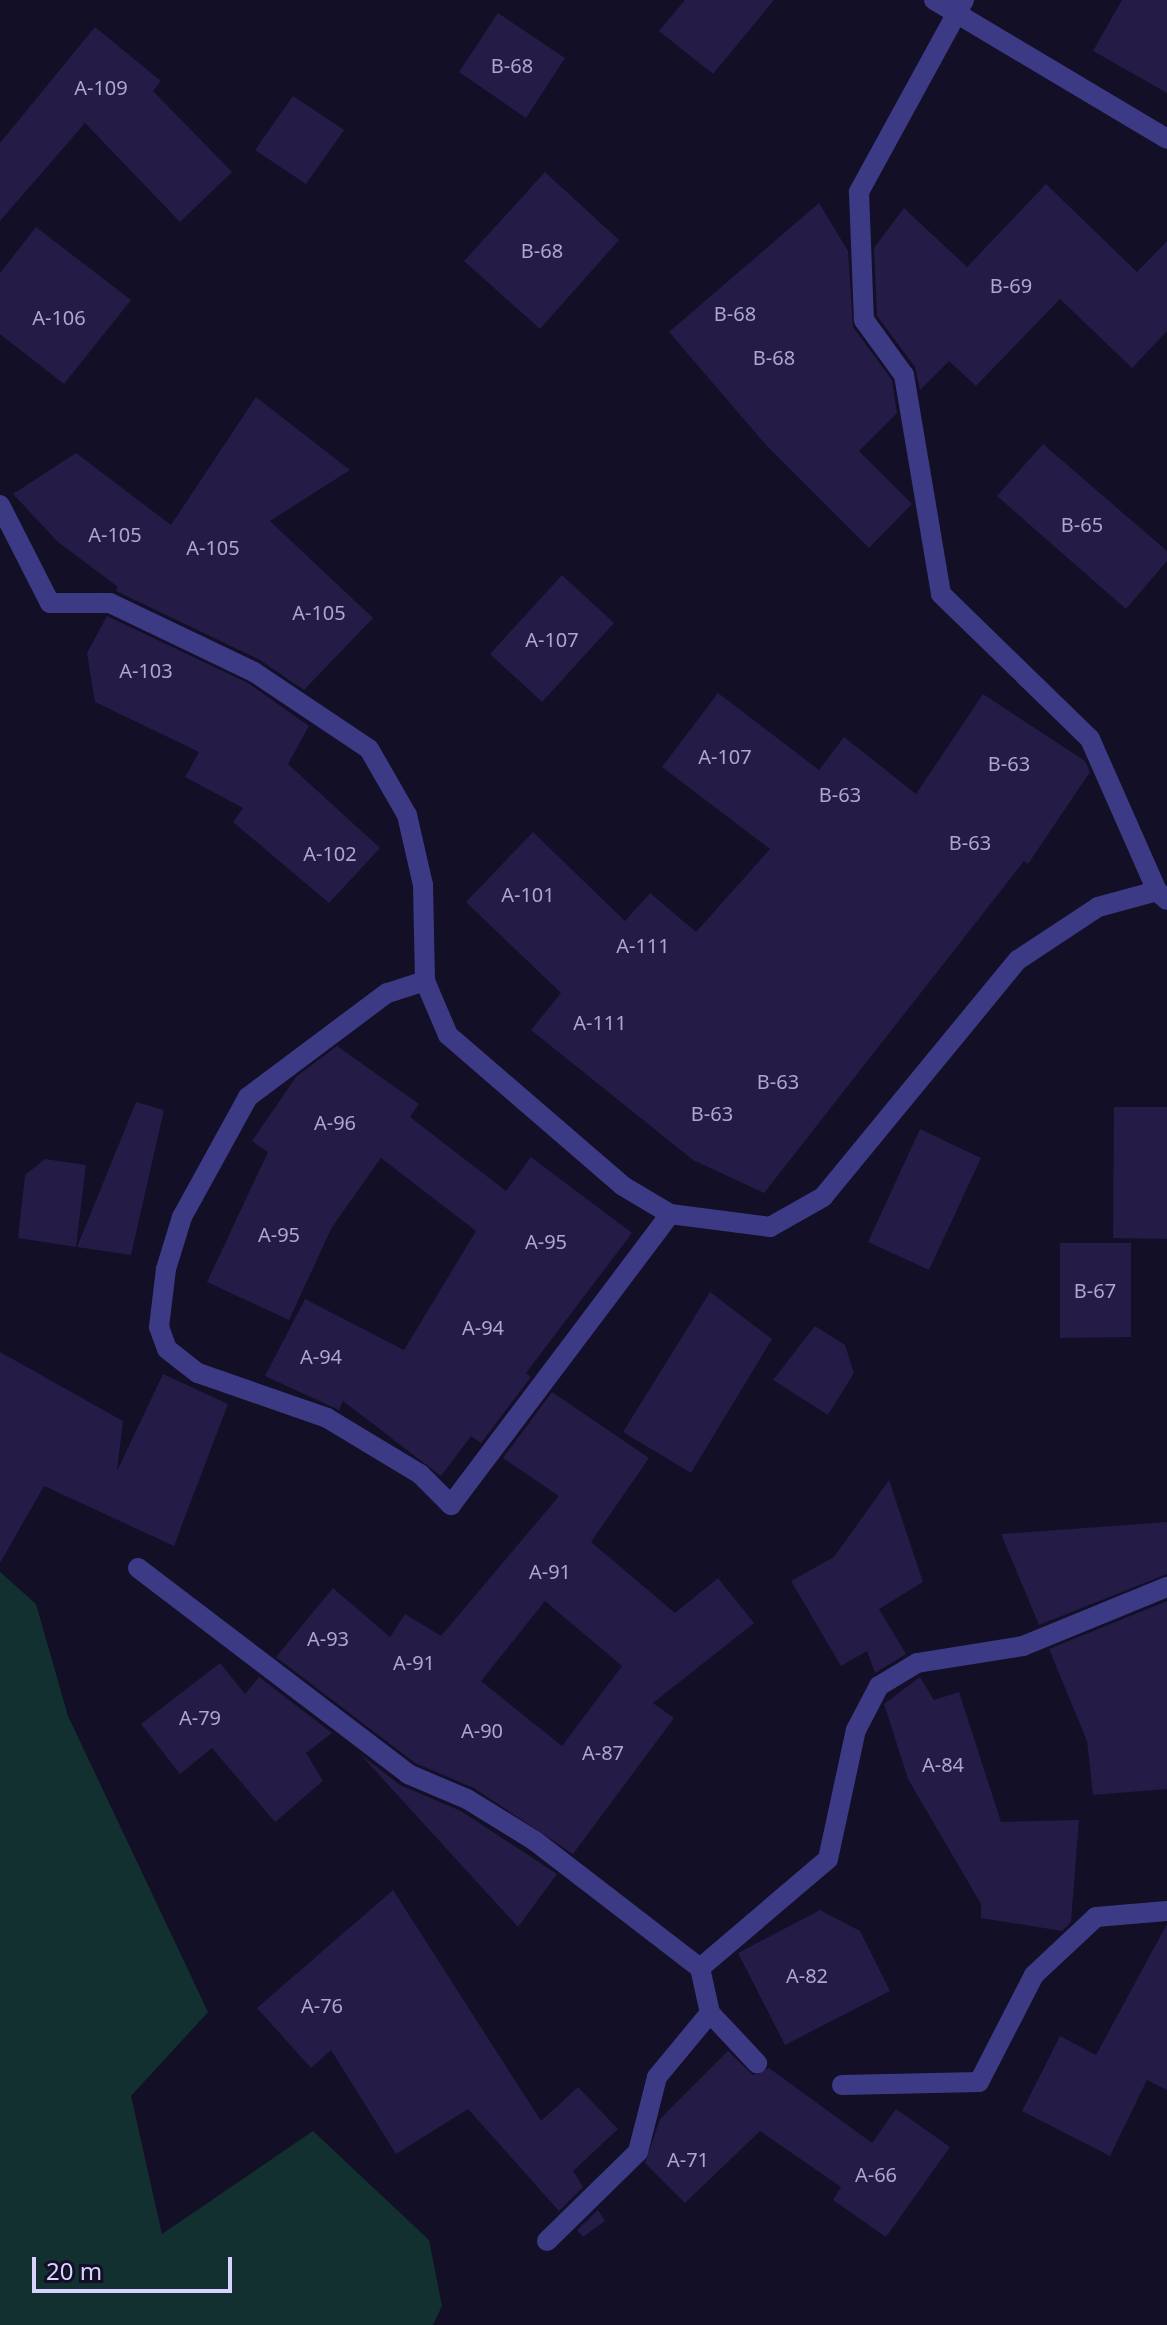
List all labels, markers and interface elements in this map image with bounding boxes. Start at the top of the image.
house number: В-68 [491,53,533,77]
house number: А-109 [74,75,128,99]
house number: В-68 [521,238,563,262]
house number: В-69 [990,273,1032,297]
house number: В-68 [714,301,756,325]
house number: А-106 [32,305,86,329]
house number: В-68 [753,345,795,369]
house number: В-65 [1061,512,1103,536]
house number: А-105 [88,522,142,546]
house number: А-105 [186,535,240,559]
house number: А-105 [292,600,346,624]
house number: А-107 [525,627,579,651]
house number: А-103 [119,658,173,682]
house number: А-107 [698,744,752,768]
house number: В-63 [988,751,1030,775]
house number: В-63 [819,782,861,806]
house number: В-63 [949,830,991,854]
house number: А-102 [303,841,357,865]
house number: А-101 [501,882,555,906]
house number: А-111 [616,933,670,957]
house number: А-111 [573,1010,627,1034]
house number: В-63 [757,1069,799,1093]
house number: В-63 [691,1101,733,1125]
house number: А-96 [314,1110,356,1134]
house number: А-95 [258,1222,300,1246]
house number: А-95 [525,1229,567,1253]
house number: В-67 [1074,1278,1116,1302]
house number: А-94 [462,1315,504,1339]
house number: А-94 [300,1344,342,1368]
house number: А-91 [529,1559,571,1583]
house number: А-93 [307,1626,349,1650]
house number: А-91 [393,1650,435,1674]
house number: А-79 [179,1705,221,1729]
house number: А-90 [461,1718,503,1742]
house number: А-87 [582,1740,624,1764]
house number: А-84 [922,1752,964,1776]
house number: А-82 [786,1963,828,1987]
house number: А-76 [301,1993,343,2017]
house number: А-71 [667,2147,709,2171]
house number: А-66 [855,2162,897,2186]
scale bar [36,2241,236,2291]
text: 20 m [46,2254,102,2287]

